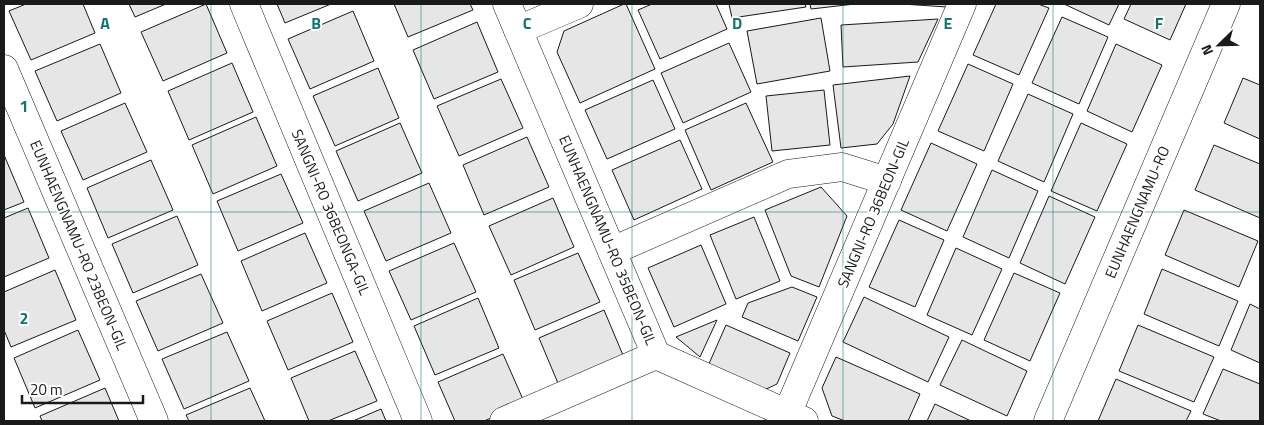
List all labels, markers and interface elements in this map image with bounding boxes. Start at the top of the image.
text: A [100,11,110,35]
text: B [311,11,321,35]
text: C [523,11,532,35]
text: D [732,11,742,35]
text: E [944,11,953,35]
text: F [1155,11,1164,35]
north arrow [1194,20,1244,70]
text: N [1195,42,1218,59]
text: 1 [20,94,28,118]
street label: SANGNI-RO 36BEONGA-GIL [286,126,376,298]
street label: EUNHAENGNAMU-RO 35BEON-GIL [553,131,663,349]
street label: SANGNI-RO 36BEON-GIL [831,135,915,291]
street label: EUNHAENGNAMU-RO 23BEON-GIL [24,136,134,354]
street label: EUNHAENGNAMU-RO [1099,142,1175,282]
text: 2 [20,306,28,330]
scale bar [22,372,144,404]
text: 20 m [30,378,63,401]

